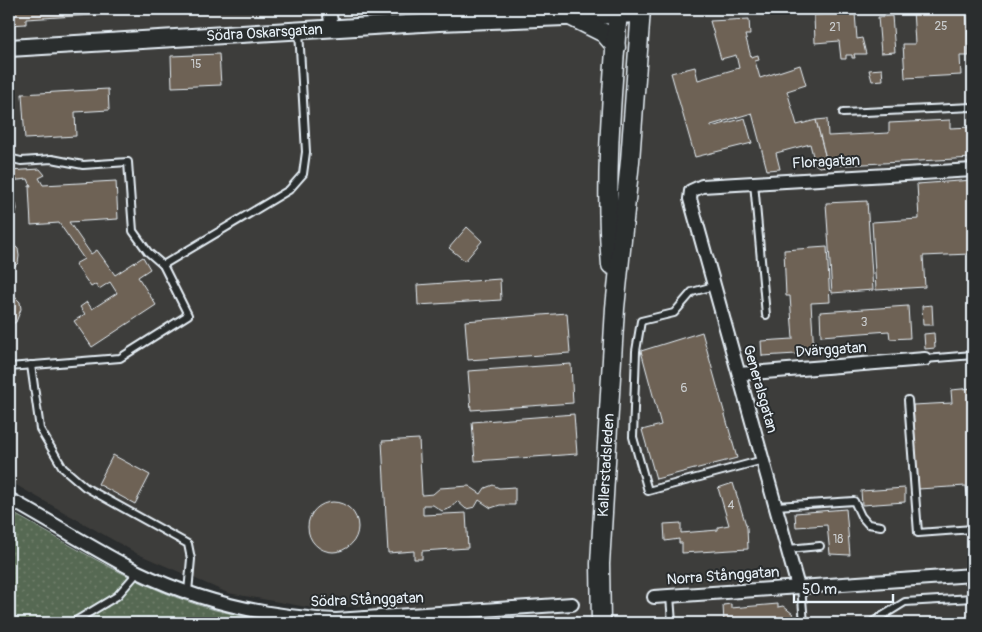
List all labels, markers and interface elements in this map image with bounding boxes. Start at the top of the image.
house number: 25 [934,19,948,34]
street label: Södra Oskarsgatan [206,20,323,46]
house number: 21 [829,20,841,35]
house number: 15 [190,57,202,72]
street label: Floragatan [791,151,861,173]
house number: 3 [861,315,868,330]
street label: Dvärggatan [795,338,867,362]
street label: Generalsgatan [738,343,782,435]
house number: 6 [681,381,688,396]
street label: Kallerstadsleden [593,413,618,518]
house number: 4 [728,498,735,513]
house number: 18 [833,532,843,547]
street label: Norra Stånggatan [666,563,780,589]
scale bar [794,572,893,604]
text: 50 m [802,580,837,599]
street label: Södra Stånggatan [310,589,424,611]

